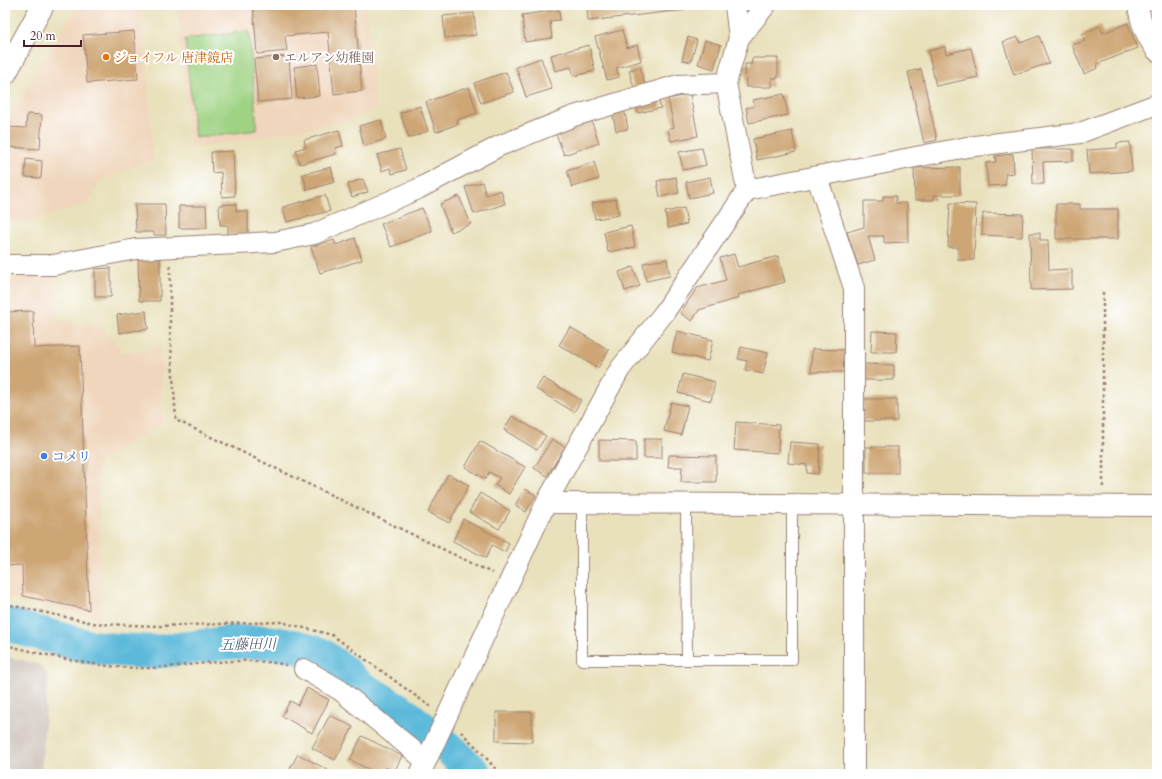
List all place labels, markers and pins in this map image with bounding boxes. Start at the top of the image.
place label: ジョイフル 唐津鏡店 [114,49,233,67]
place label: エルアン幼稚園 [284,49,374,67]
marker: ジョイフル 唐津鏡店 [101,52,111,62]
marker: エルアン幼稚園 [271,52,281,62]
place label: コメリ [52,448,91,466]
marker: コメリ [39,451,49,461]

